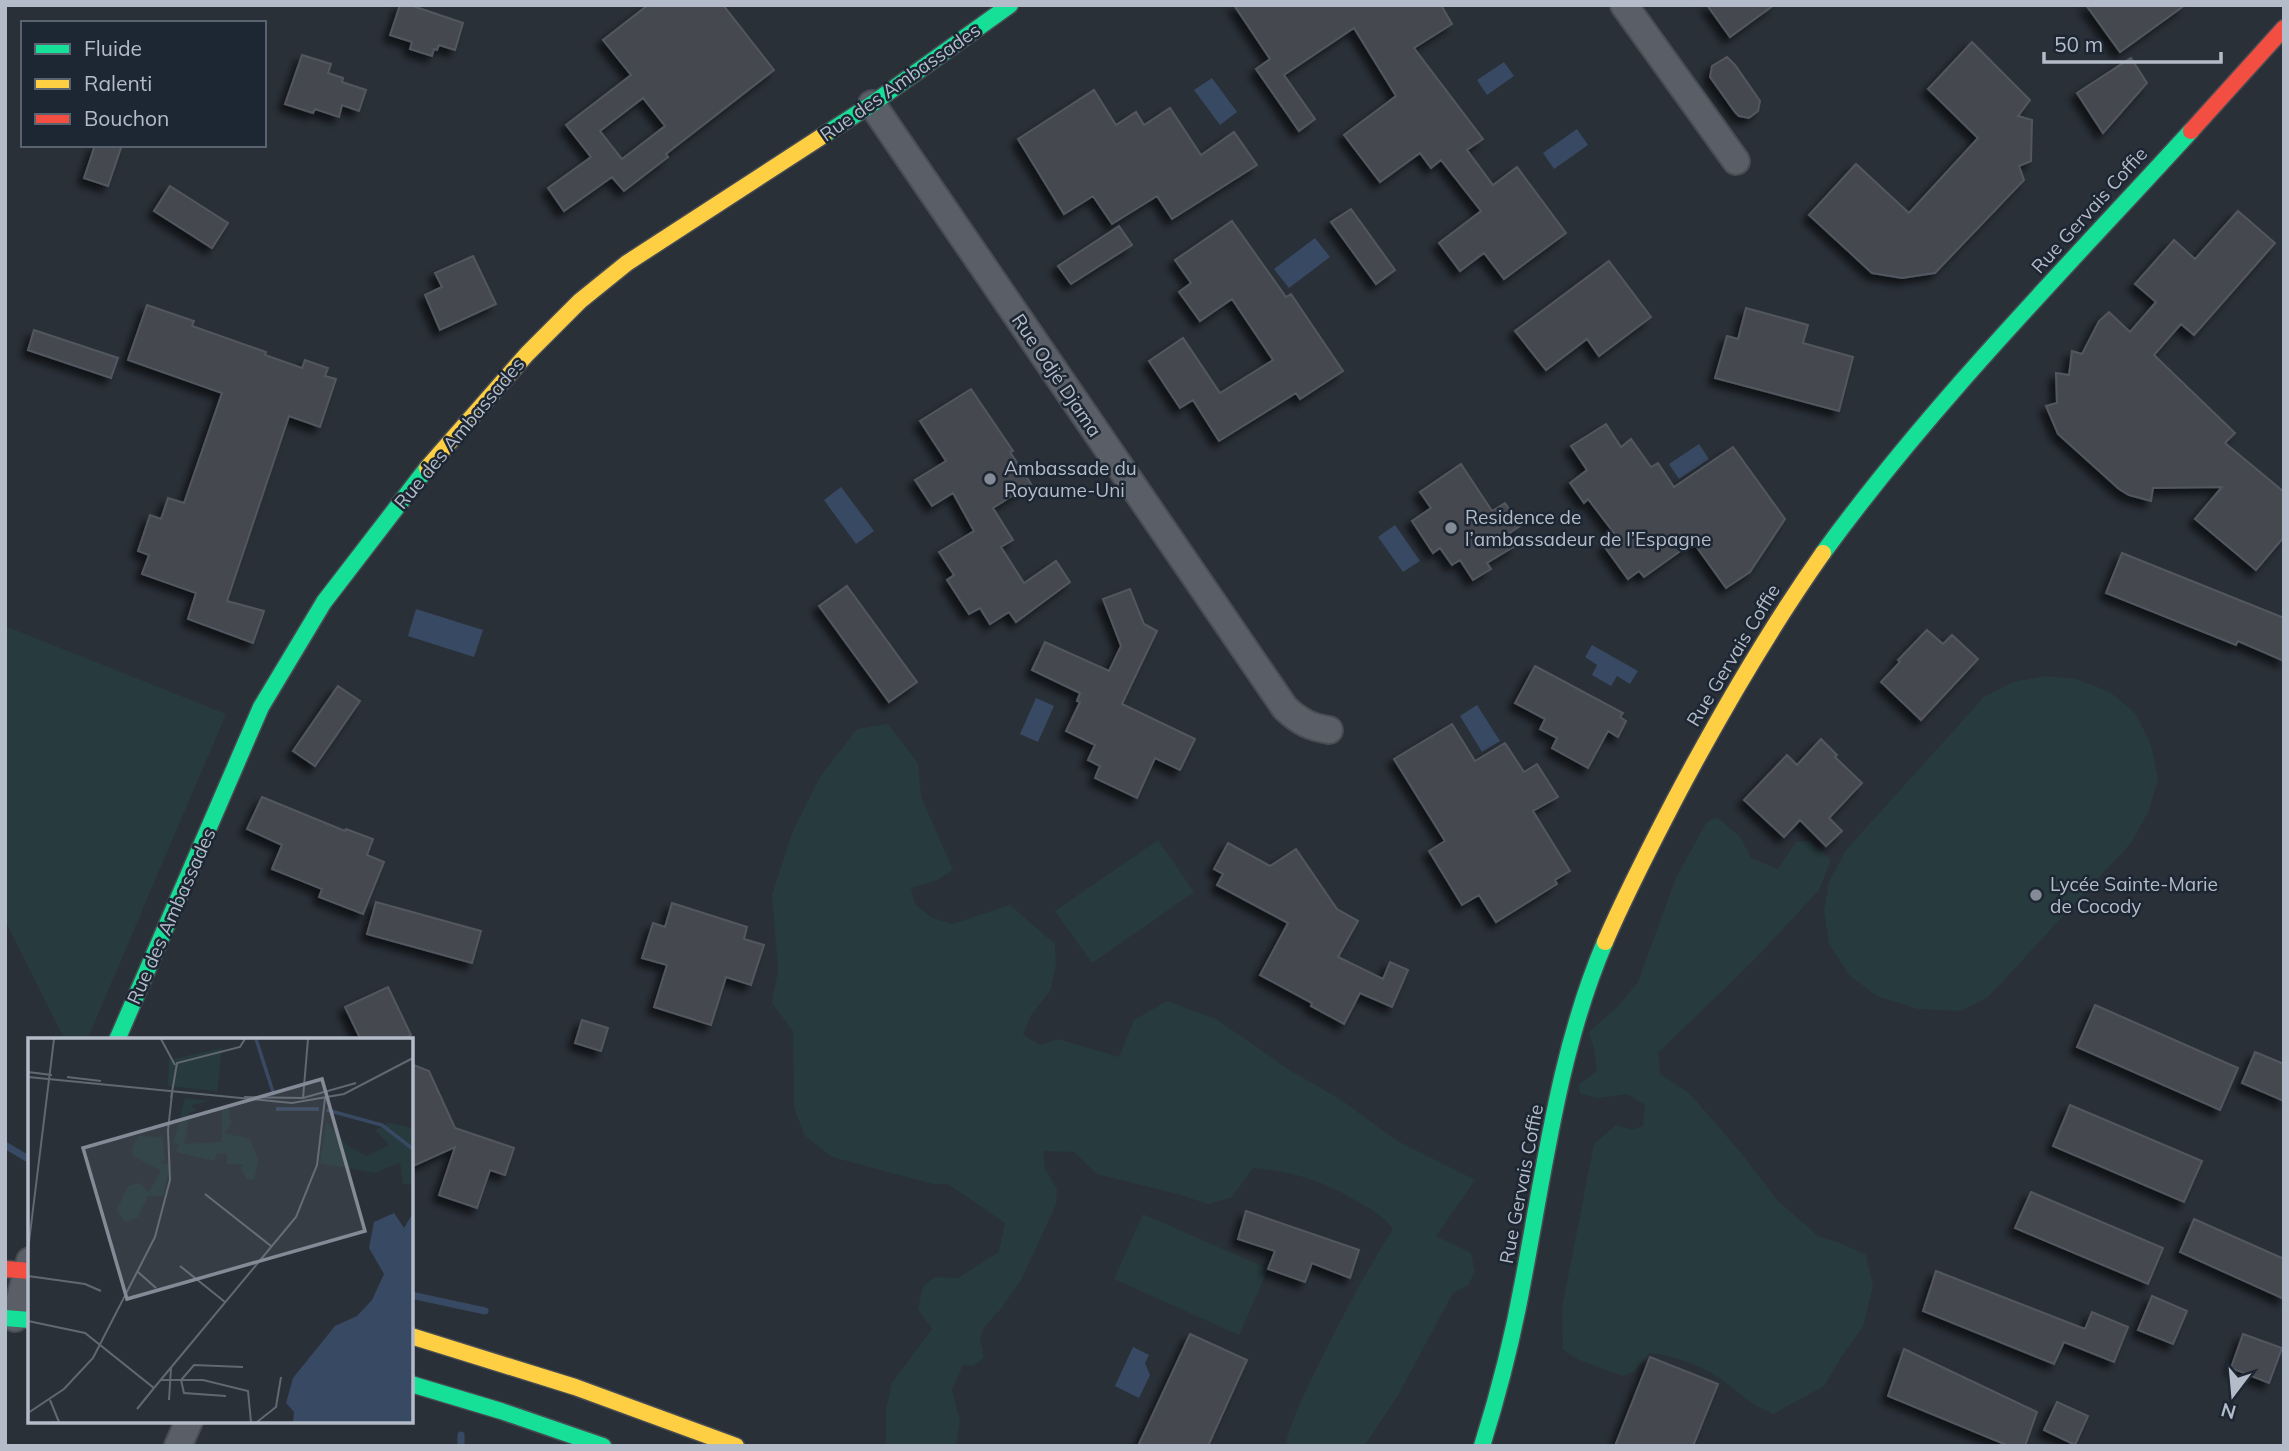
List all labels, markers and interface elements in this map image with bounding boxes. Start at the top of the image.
street label: Rue des Ambassades [815,18,985,146]
legend [21,21,266,147]
scale bar [2044,21,2221,65]
text: 50 m [2054,31,2103,57]
text: Fluide [84,35,142,61]
text: Ralenti [84,70,152,96]
text: Bouchon [84,105,169,131]
street label: Rue Gervais Coffie [2026,142,2152,278]
street label: Rue Odjé Djama [1007,309,1107,441]
street label: Rue des Ambassades [389,352,529,514]
place label: Ambassade du Royaume-Uni [1004,456,1137,502]
marker: Ambassade du Royaume-Uni [982,471,998,487]
place label: Residence de l’ambassadeur de l’Espagne [1465,505,1711,551]
marker: Residence de l’ambassadeur de l’Espagne [1443,520,1459,536]
street label: Rue Gervais Coffie [1681,579,1785,731]
street label: Rue des Ambassades [121,824,221,1008]
place label: Lycée Sainte-Marie de Cocody [2050,872,2218,918]
marker: Lycée Sainte-Marie de Cocody [2028,887,2044,903]
inset map [28,1038,413,1423]
street label: Rue Gervais Coffie [1494,1102,1548,1266]
north arrow [2198,1360,2268,1430]
text: N [2218,1398,2239,1425]

